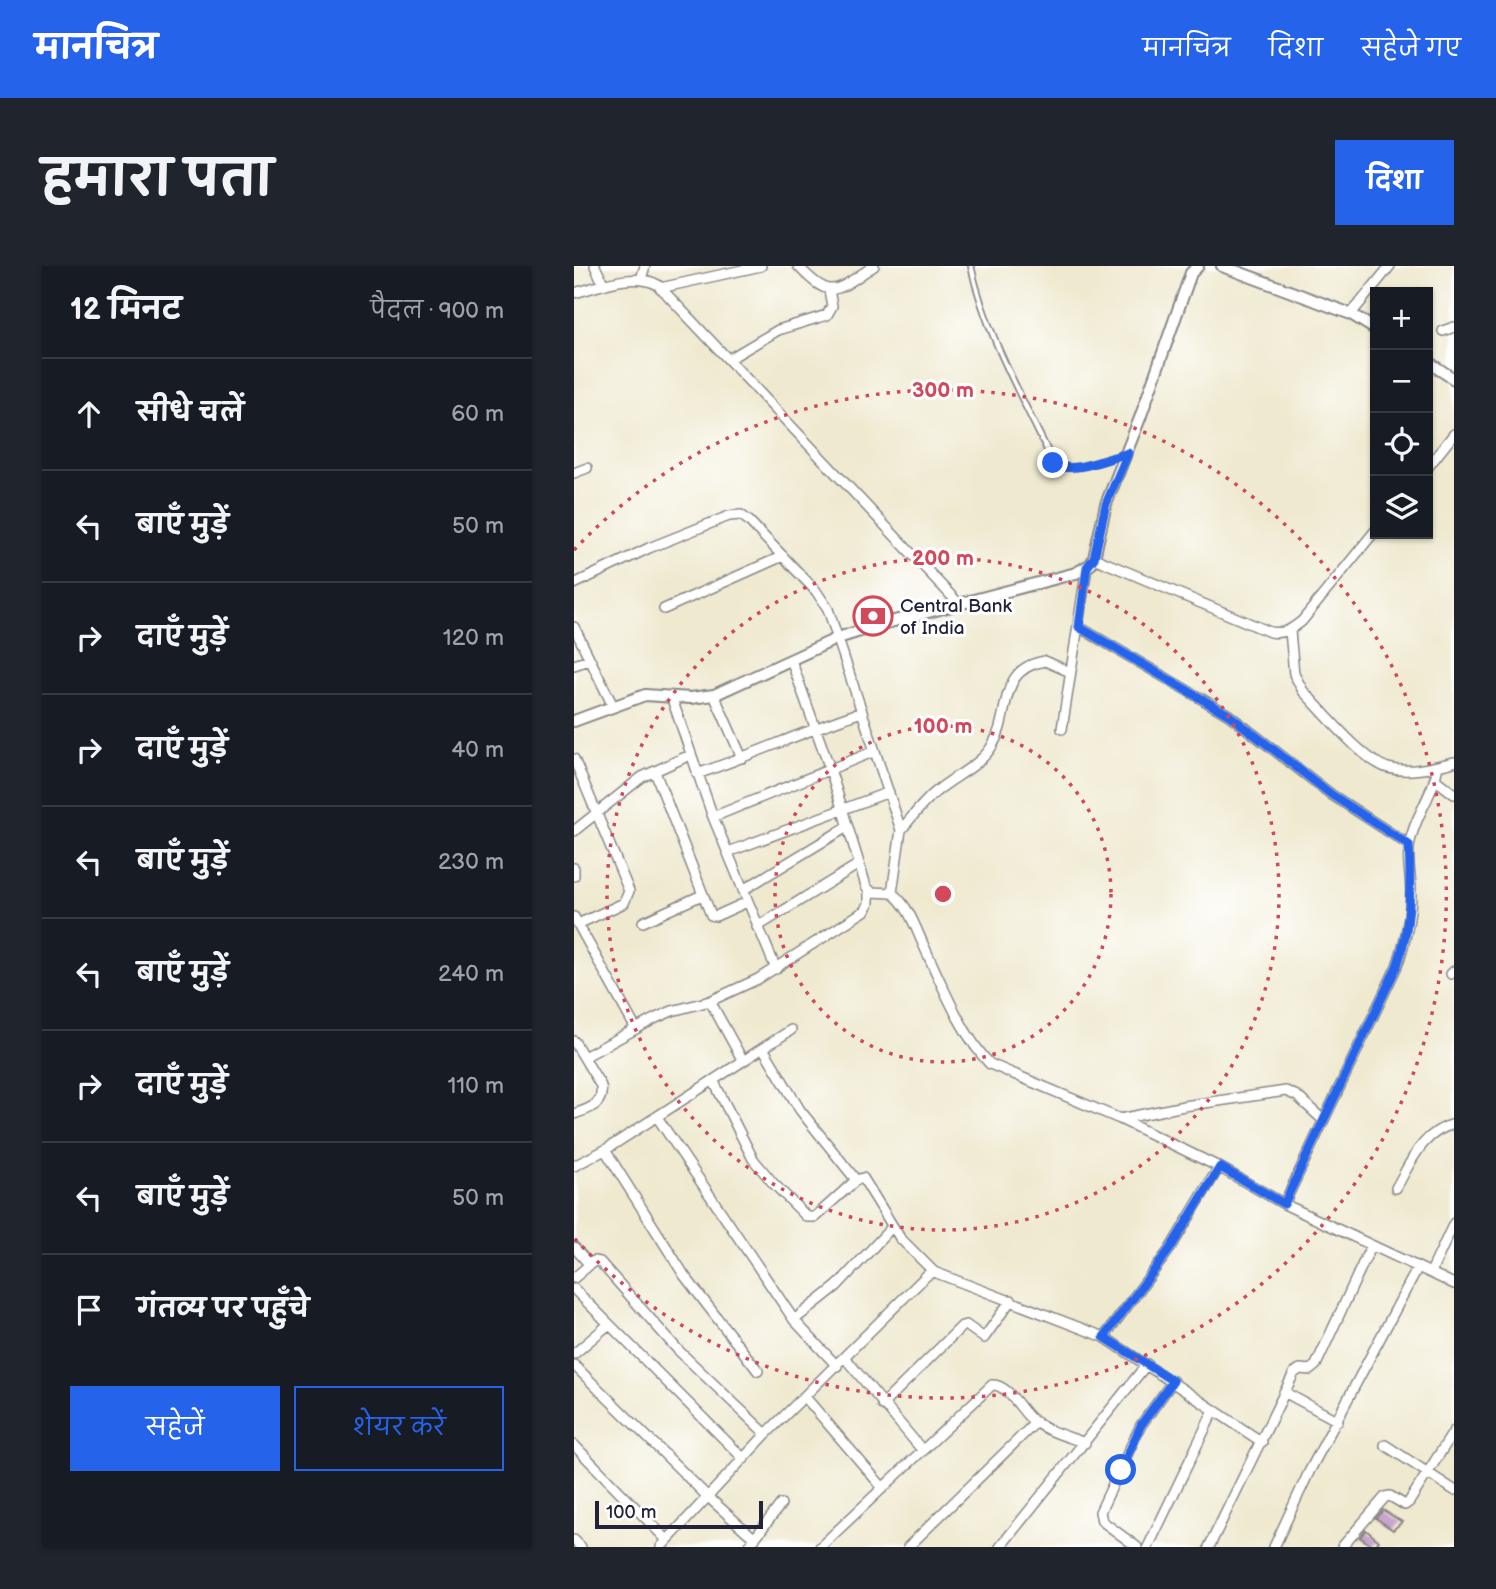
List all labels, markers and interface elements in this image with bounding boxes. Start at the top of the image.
text: मानचित्र [35,28,158,68]
text: मानचित्र [1143,34,1231,63]
text: दिशा [1269,34,1323,63]
text: सहेजे गए [1361,34,1461,63]
button: दिशा [1335,140,1454,225]
text: हमारा पता [42,151,273,210]
map controls [1370,287,1433,539]
button: + [1370,287,1433,350]
text: 12 मिनट [70,292,182,328]
text: पैदल · 900 m [370,297,504,325]
button: − [1370,350,1433,413]
text: 300 m [912,378,974,403]
icon: ahead [70,395,108,433]
text: सीधे चलें [137,398,244,429]
text: 60 m [451,400,504,428]
button: locate [1370,413,1433,476]
route end [1037,447,1068,478]
button: layers [1370,476,1433,539]
icon: left [70,507,108,545]
text: बाएँ मुड़ें [137,510,229,541]
text: 50 m [452,512,504,540]
text: 200 m [912,546,974,571]
bank icon: Central Bank of India [852,595,894,637]
place label: Central Bank of India [900,595,1012,640]
icon: right [70,619,108,657]
text: दाएँ मुड़ें [137,622,228,653]
text: 120 m [443,624,504,652]
text: 100 m [914,714,972,739]
icon: right [70,731,108,769]
text: दाएँ मुड़ें [137,734,228,765]
text: 40 m [451,736,504,764]
icon: left [70,843,108,881]
text: बाएँ मुड़ें [137,846,229,877]
text: 230 m [438,848,504,876]
centre of rings [931,882,955,906]
icon: left [70,955,108,993]
text: बाएँ मुड़ें [137,958,229,989]
text: 240 m [438,960,504,988]
icon: right [70,1067,108,1105]
text: दाएँ मुड़ें [137,1070,228,1101]
text: 110 m [447,1072,504,1100]
icon: left [70,1179,108,1217]
text: बाएँ मुड़ें [137,1182,229,1213]
text: 50 m [452,1184,504,1212]
icon: arrive [70,1291,108,1329]
text: गंतव्य पर पहुँचे [137,1294,309,1325]
button: सहेजें [70,1386,280,1471]
button: शेयर करें [294,1386,504,1471]
route start [1105,1454,1136,1485]
scale bar [595,1498,763,1530]
text: 100 m [606,1501,657,1524]

